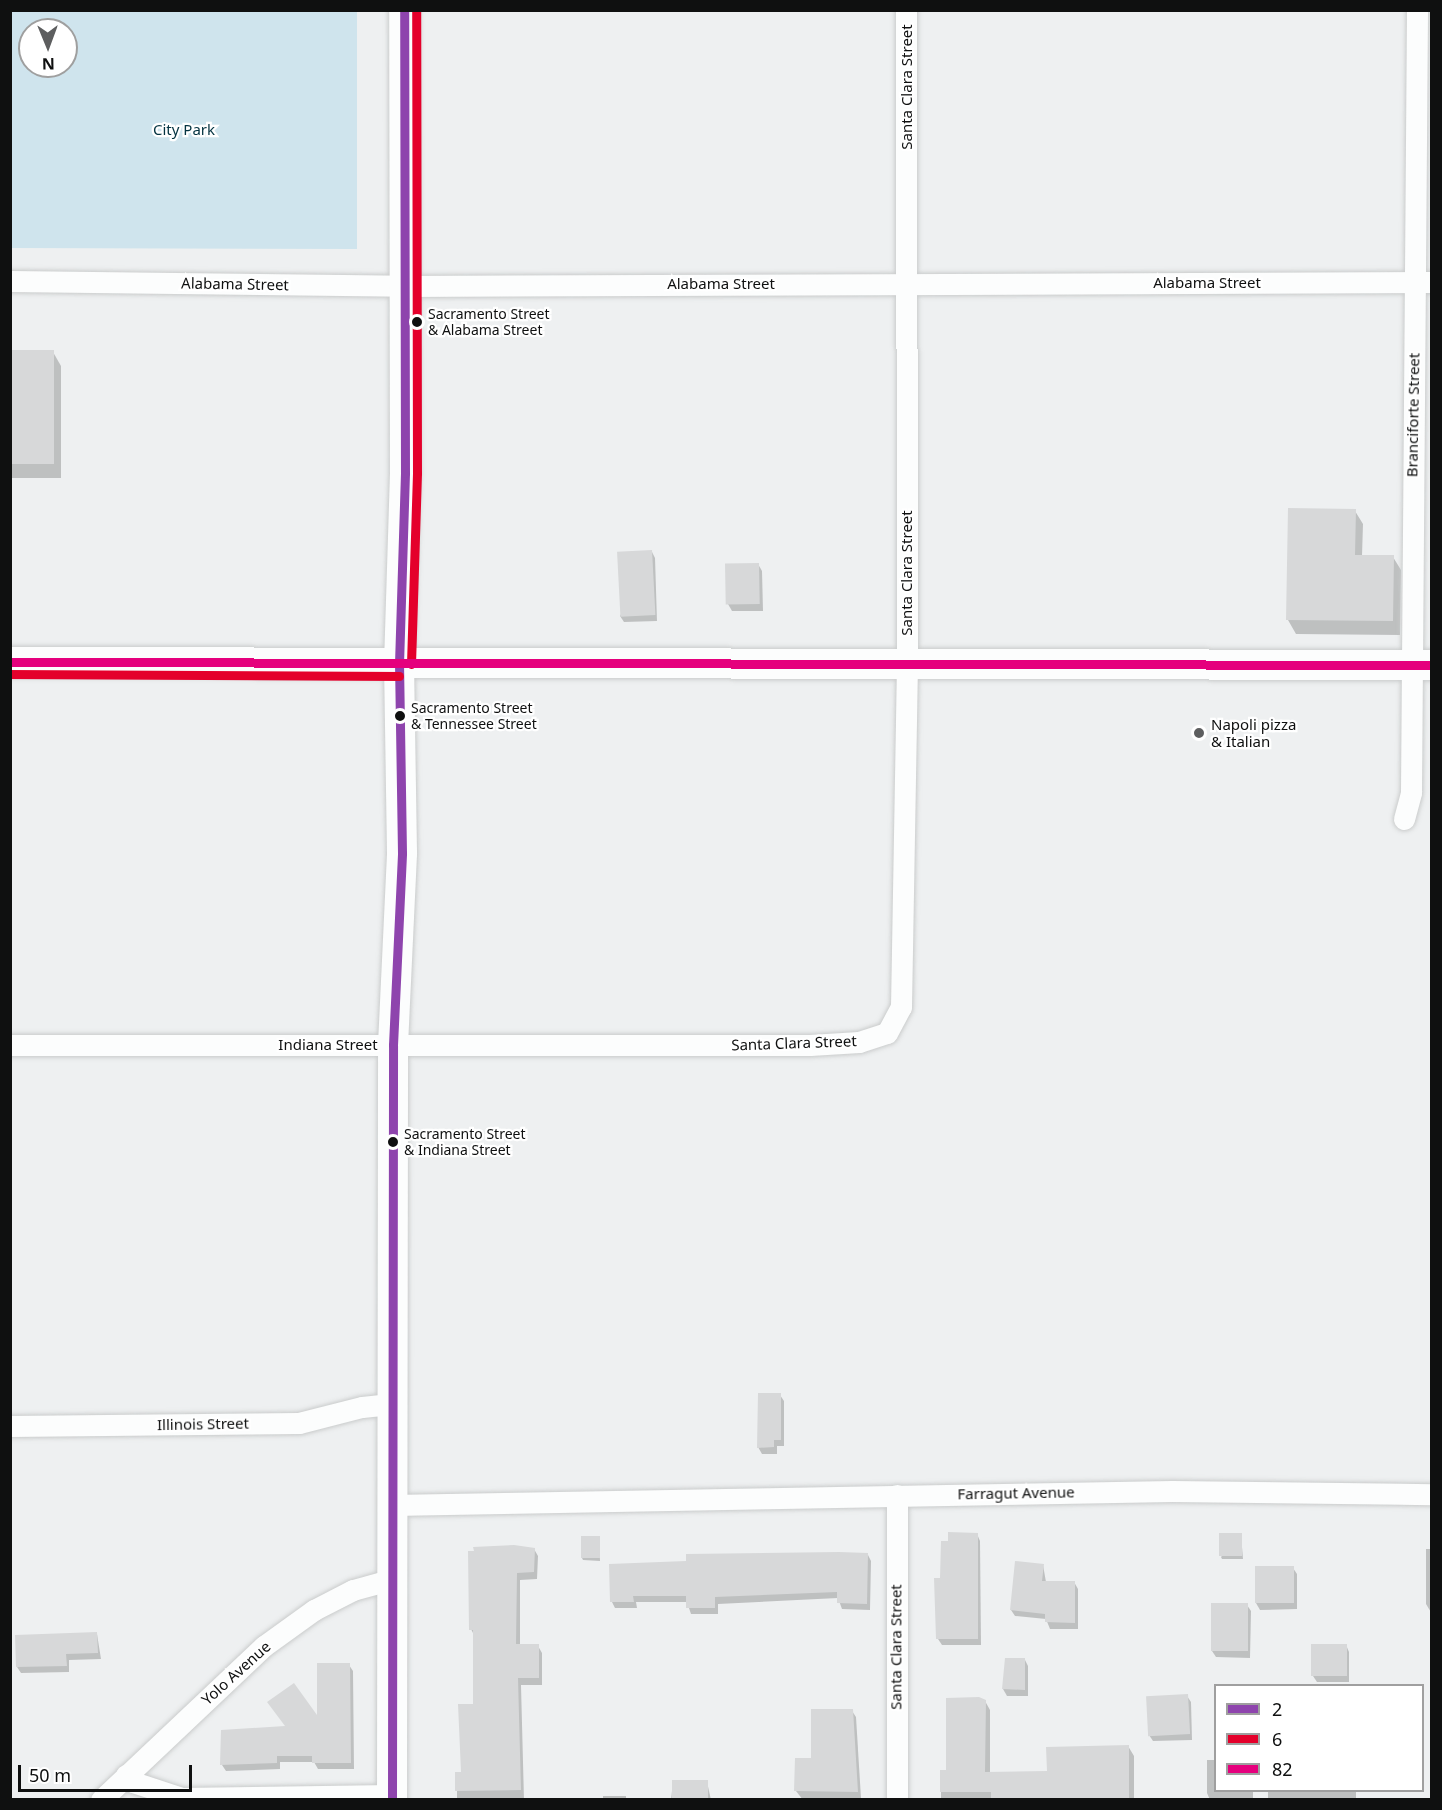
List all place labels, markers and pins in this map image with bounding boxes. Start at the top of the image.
place label: Sacramento Street & Alabama Street [428,306,550,338]
marker: Sacramento Street & Alabama Street [411,316,423,328]
place label: Sacramento Street & Tennessee Street [411,700,537,732]
marker: Sacramento Street & Tennessee Street [394,710,406,722]
place label: Napoli pizza & Italian [1211,715,1296,750]
marker: Napoli pizza & Italian [1192,726,1206,740]
place label: Sacramento Street & Indiana Street [404,1126,526,1158]
marker: Sacramento Street & Indiana Street [387,1136,399,1148]

